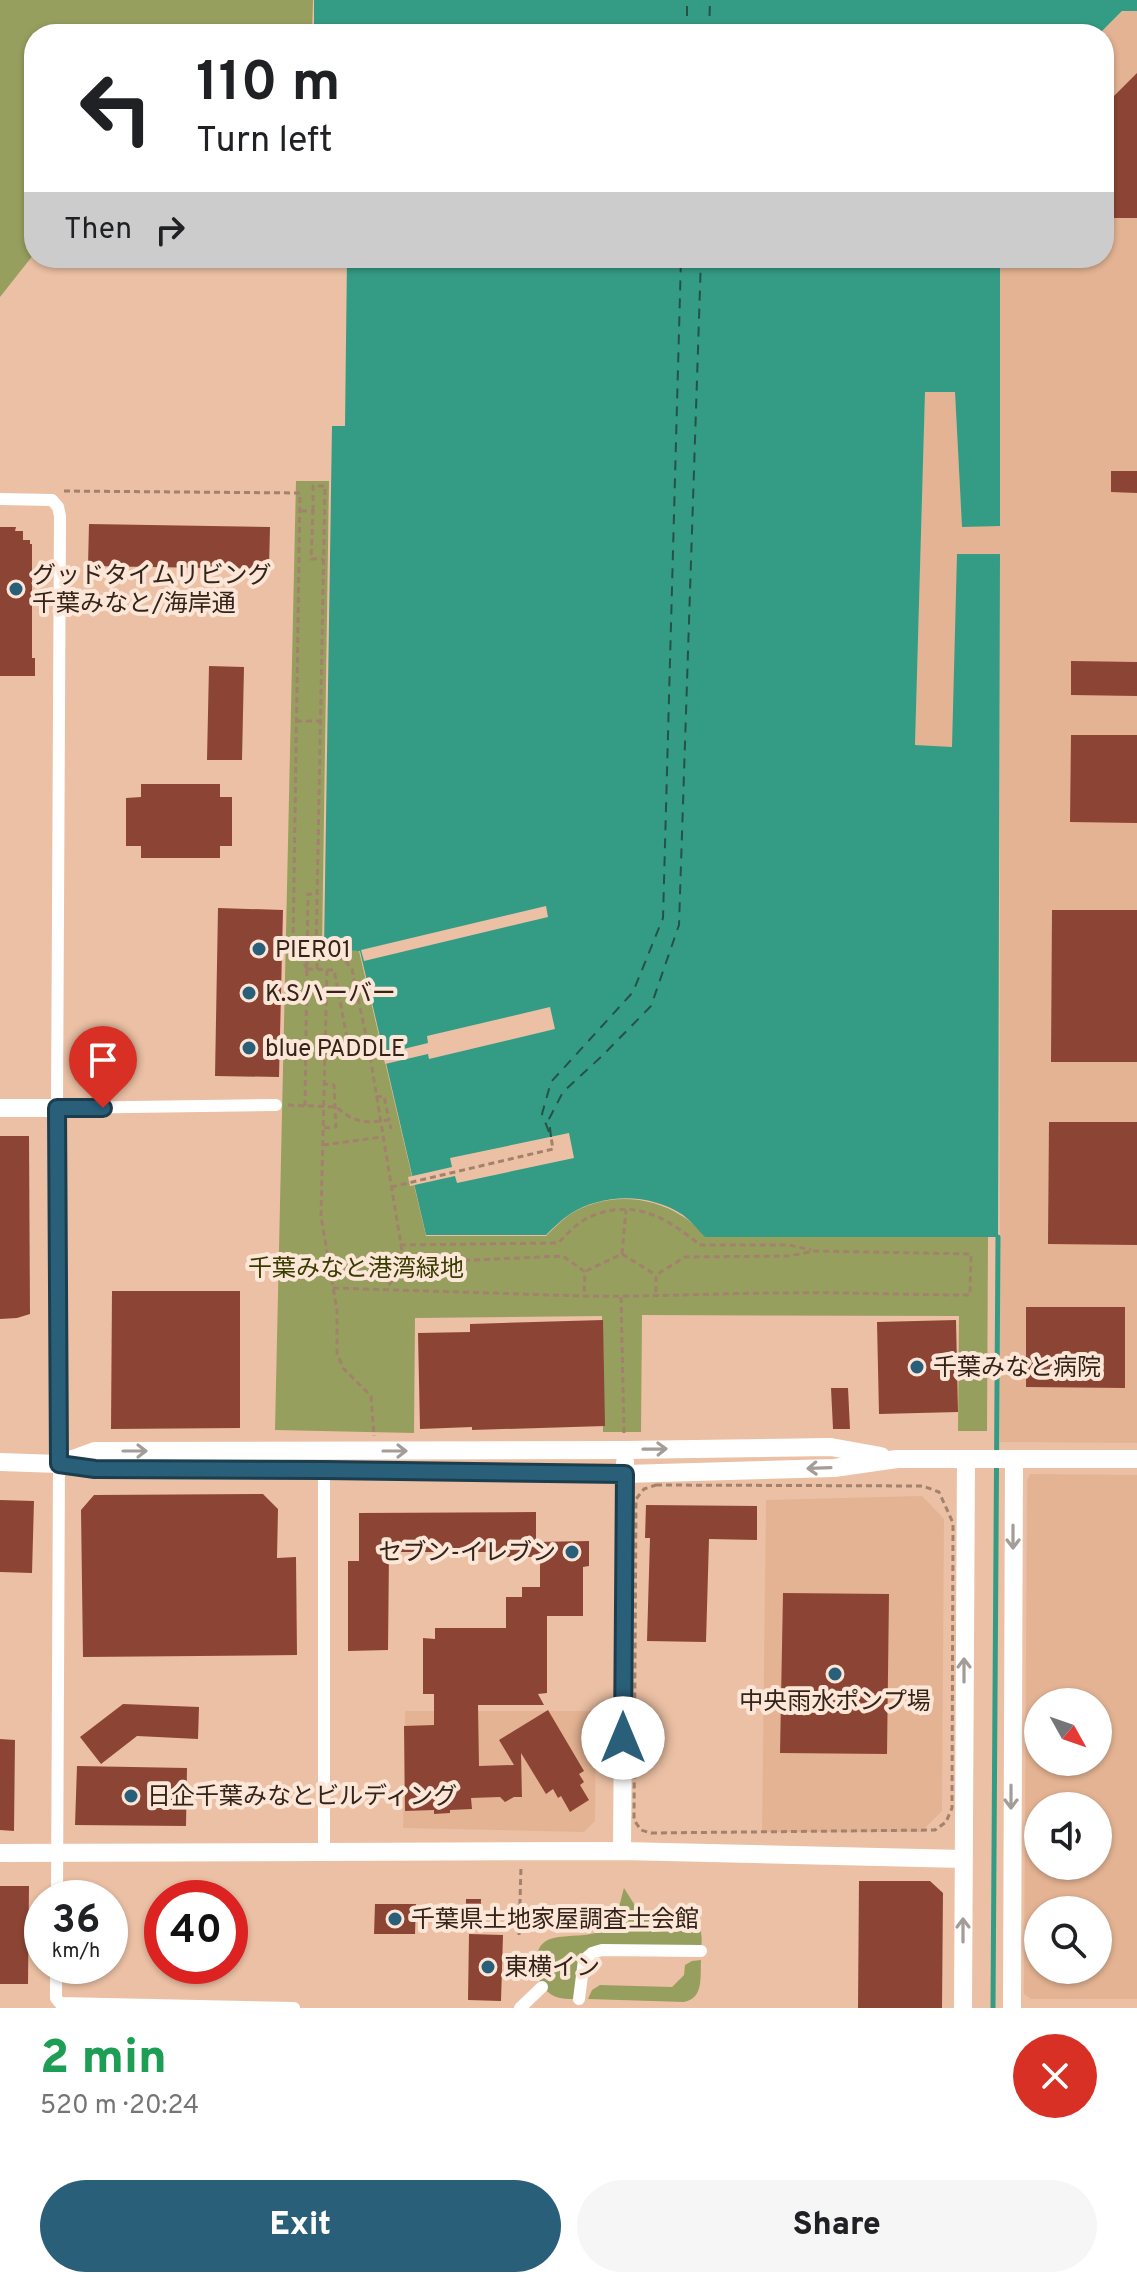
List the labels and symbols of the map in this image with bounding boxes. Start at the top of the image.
place label: グッドタイムリビング 千葉みなと/海岸通 [32,562,272,620]
marker: グッドタイムリビング 千葉みなと/海岸通 [7,580,25,598]
place label: PIER01 [275,936,351,966]
marker: PIER01 [250,940,268,958]
place label: K.Sハーバー [265,980,396,1010]
marker: K.Sハーバー [240,984,258,1002]
pin [69,1026,137,1108]
place label: blue PADDLE [265,1035,406,1065]
marker: blue PADDLE [240,1039,258,1057]
park label: 千葉みなと港湾緑地 [248,1255,464,1285]
place label: 千葉みなと病院 [933,1354,1101,1384]
marker: 千葉みなと病院 [908,1358,926,1376]
one-way arrow [641,1442,668,1457]
one-way arrow [121,1443,148,1459]
one-way arrow [381,1443,408,1459]
one-way arrow [806,1461,833,1476]
one-way arrow [1005,1523,1021,1550]
place label: セブン-イレブン [378,1539,556,1569]
marker: セブン-イレブン [563,1543,581,1561]
one-way arrow [956,1657,972,1684]
marker: 中央雨水ポンプ場 [826,1665,844,1683]
place label: 中央雨水ポンプ場 [739,1688,931,1718]
north arrow [1024,1688,1112,1776]
position arrow [581,1696,665,1780]
place label: 日企千葉みなとビルディング [147,1783,457,1813]
one-way arrow [1003,1783,1019,1810]
marker: 日企千葉みなとビルディング [122,1787,140,1805]
speed limit sign: 40 [144,1880,248,1984]
place label: 千葉県土地家屋調査士会館 [411,1906,699,1936]
marker: 千葉県土地家屋調査士会館 [386,1910,404,1928]
one-way arrow [955,1917,971,1944]
place label: 東横イン [504,1954,600,1984]
marker: 東横イン [479,1958,497,1976]

